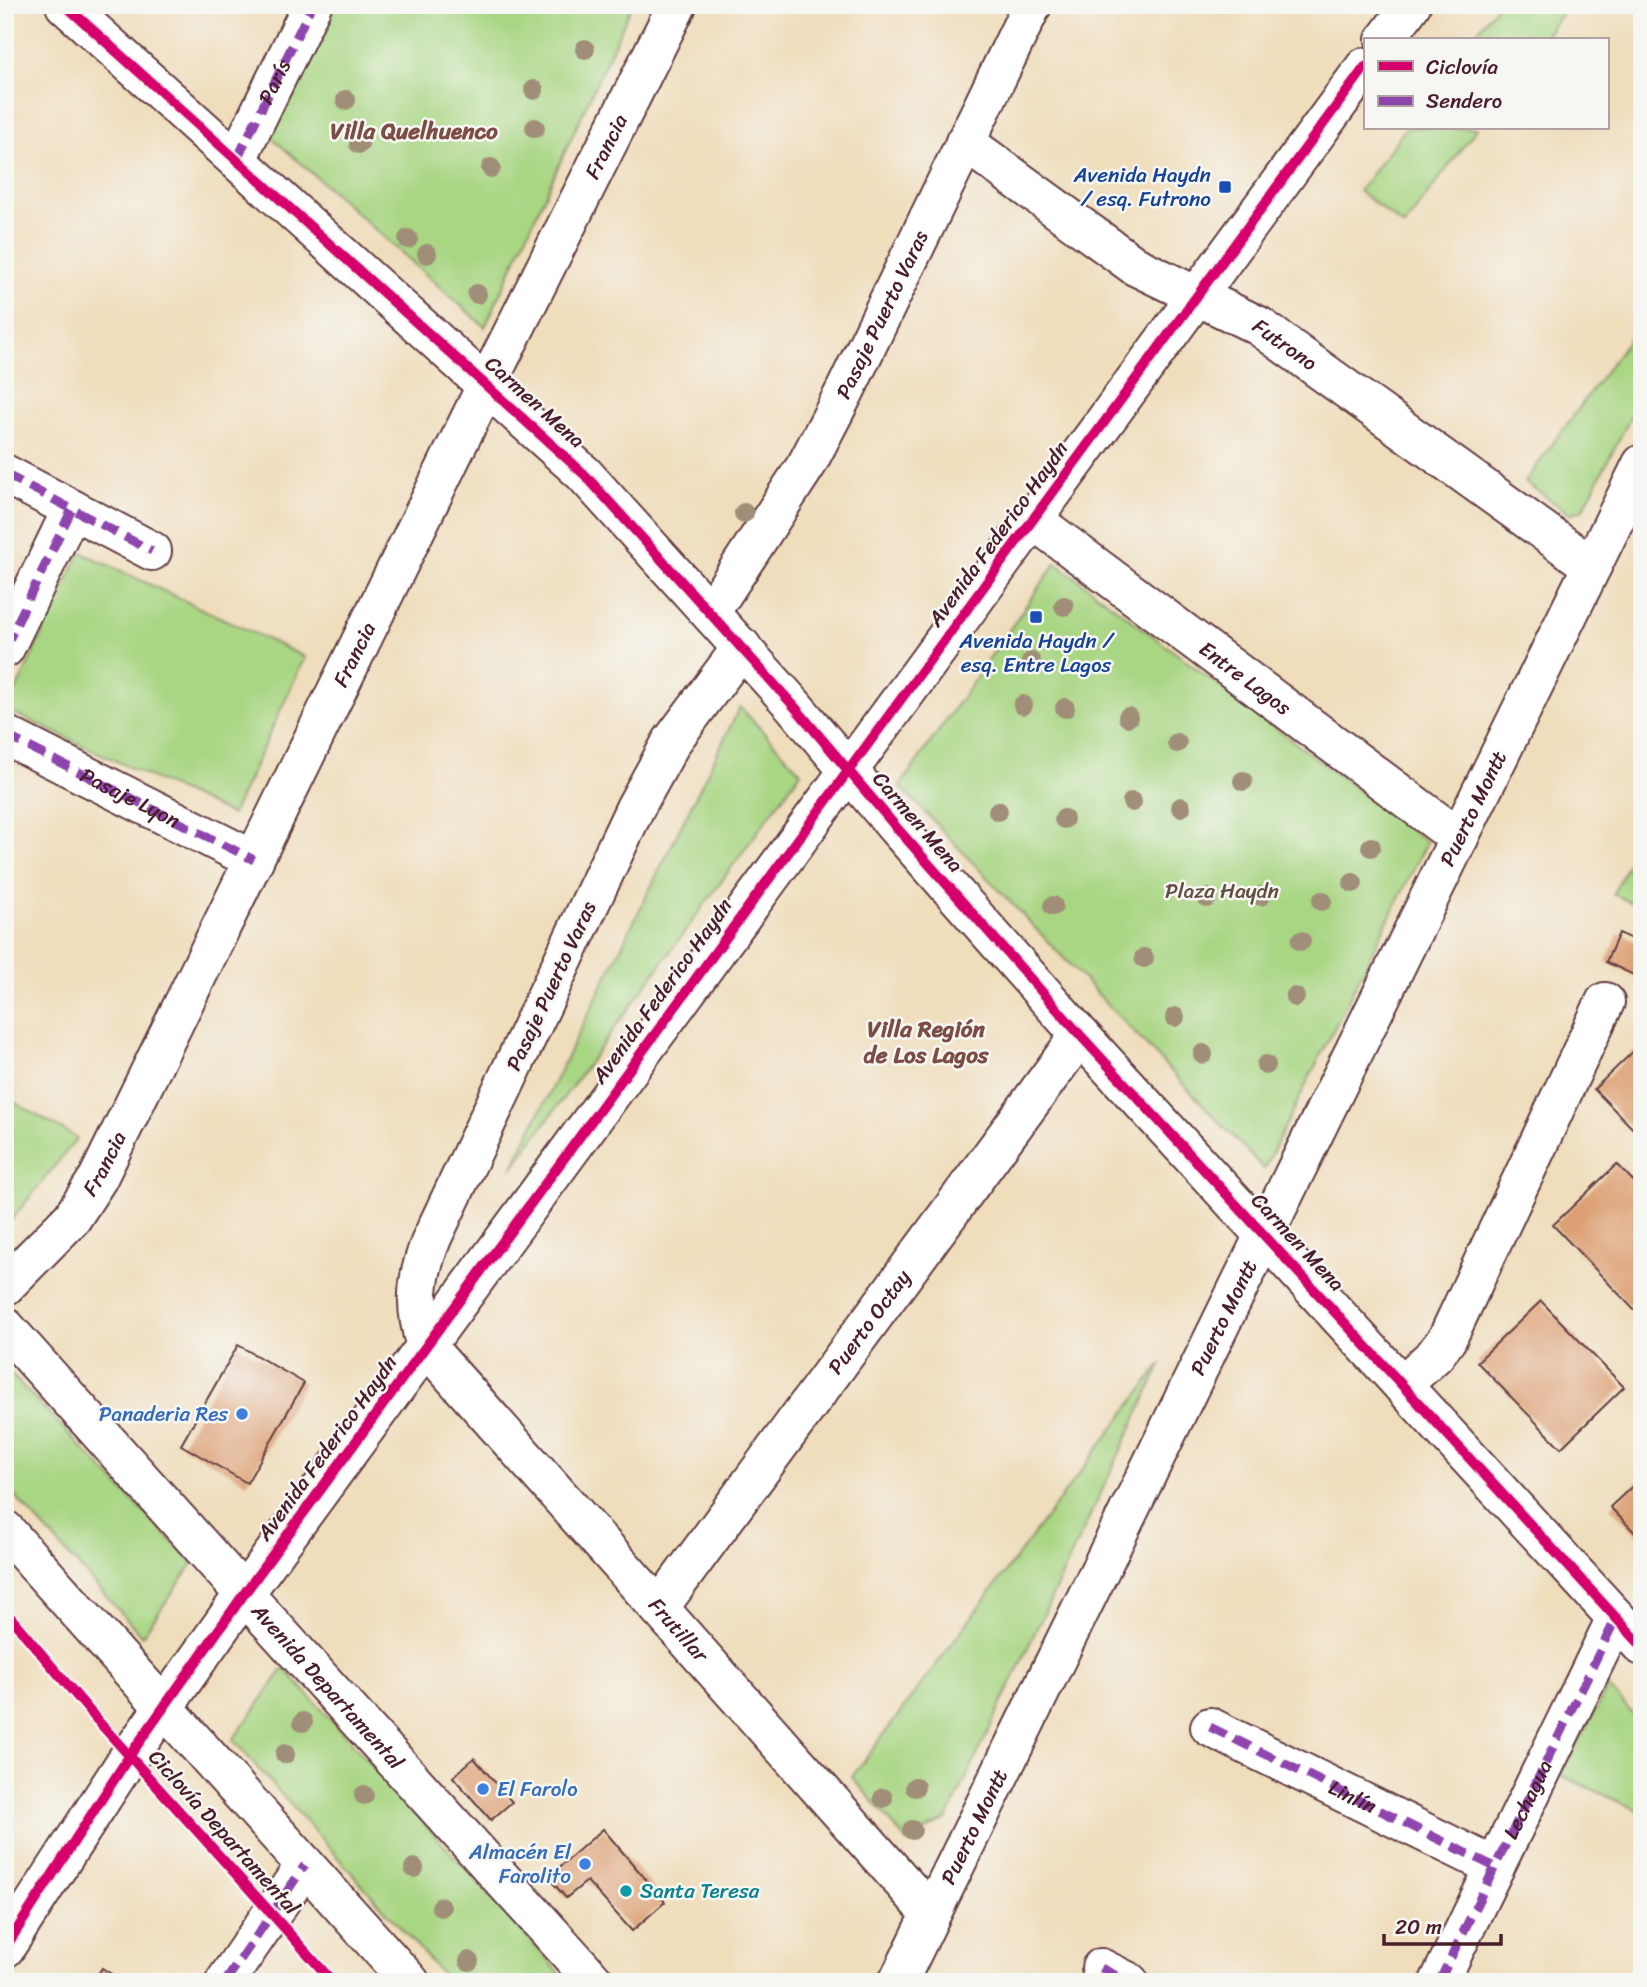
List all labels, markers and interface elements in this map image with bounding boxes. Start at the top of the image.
legend [1364,38,1608,130]
text: Ciclovía [1426,48,1499,86]
street label: París [247,52,302,111]
text: Sendero [1426,82,1502,120]
street label: Francia [574,107,639,186]
district label: Villa Quelhuenco [330,111,498,152]
place label: Avenida Haydn / esq. Futrono [1073,156,1211,218]
marker: Avenida Haydn / esq. Futrono [1217,179,1233,195]
street label: Pasaje Puerto Varas [825,223,939,406]
street label: Futrono [1244,308,1326,381]
street label: Carmen Mena [476,346,595,458]
street label: Avenida Federico Haydn [917,433,1079,636]
marker: Avenida Haydn / esq. Entre Lagos [1028,609,1044,625]
street label: Francia [322,615,387,694]
place label: Avenida Haydn / esq. Entre Lagos [958,622,1115,684]
street label: Entre Lagos [1190,631,1300,726]
street label: Puerto Montt [1429,744,1518,873]
street label: Pasaje Lyon [73,757,187,839]
street label: Carmen Mena [863,762,974,882]
park label: Plaza Haydn [1165,872,1279,910]
street label: Avenida Federico Haydn [581,890,743,1093]
street label: Pasaje Puerto Varas [495,894,607,1077]
district label: Villa Región de Los Lagos [864,1009,990,1076]
street label: Francia [72,1124,137,1204]
street label: Carmen Mena [1241,1183,1355,1301]
street label: Puerto Montt [1179,1253,1268,1382]
street label: Puerto Octay [817,1261,921,1383]
street label: Avenida Federico Haydn [246,1347,408,1550]
place label: Panaderia Res [99,1395,228,1433]
marker: Panaderia Res [234,1406,250,1422]
street label: Frutillar [638,1588,719,1672]
street label: Avenida Departamental [241,1593,414,1779]
street label: Ciclovía Departamental [138,1740,310,1925]
street label: Lechagua [1492,1753,1564,1846]
street label: Puerto Montt [930,1762,1019,1891]
street label: Linlín [1322,1769,1384,1825]
place label: El Farolo [497,1770,578,1808]
marker: El Farolo [475,1781,491,1797]
place label: Almacén El Farolito [468,1833,572,1895]
marker: Almacén El Farolito [577,1856,593,1872]
place label: Santa Teresa [640,1872,760,1910]
marker: Santa Teresa [618,1883,634,1899]
scale bar [1384,1903,1502,1947]
text: 20 m [1395,1908,1442,1946]

